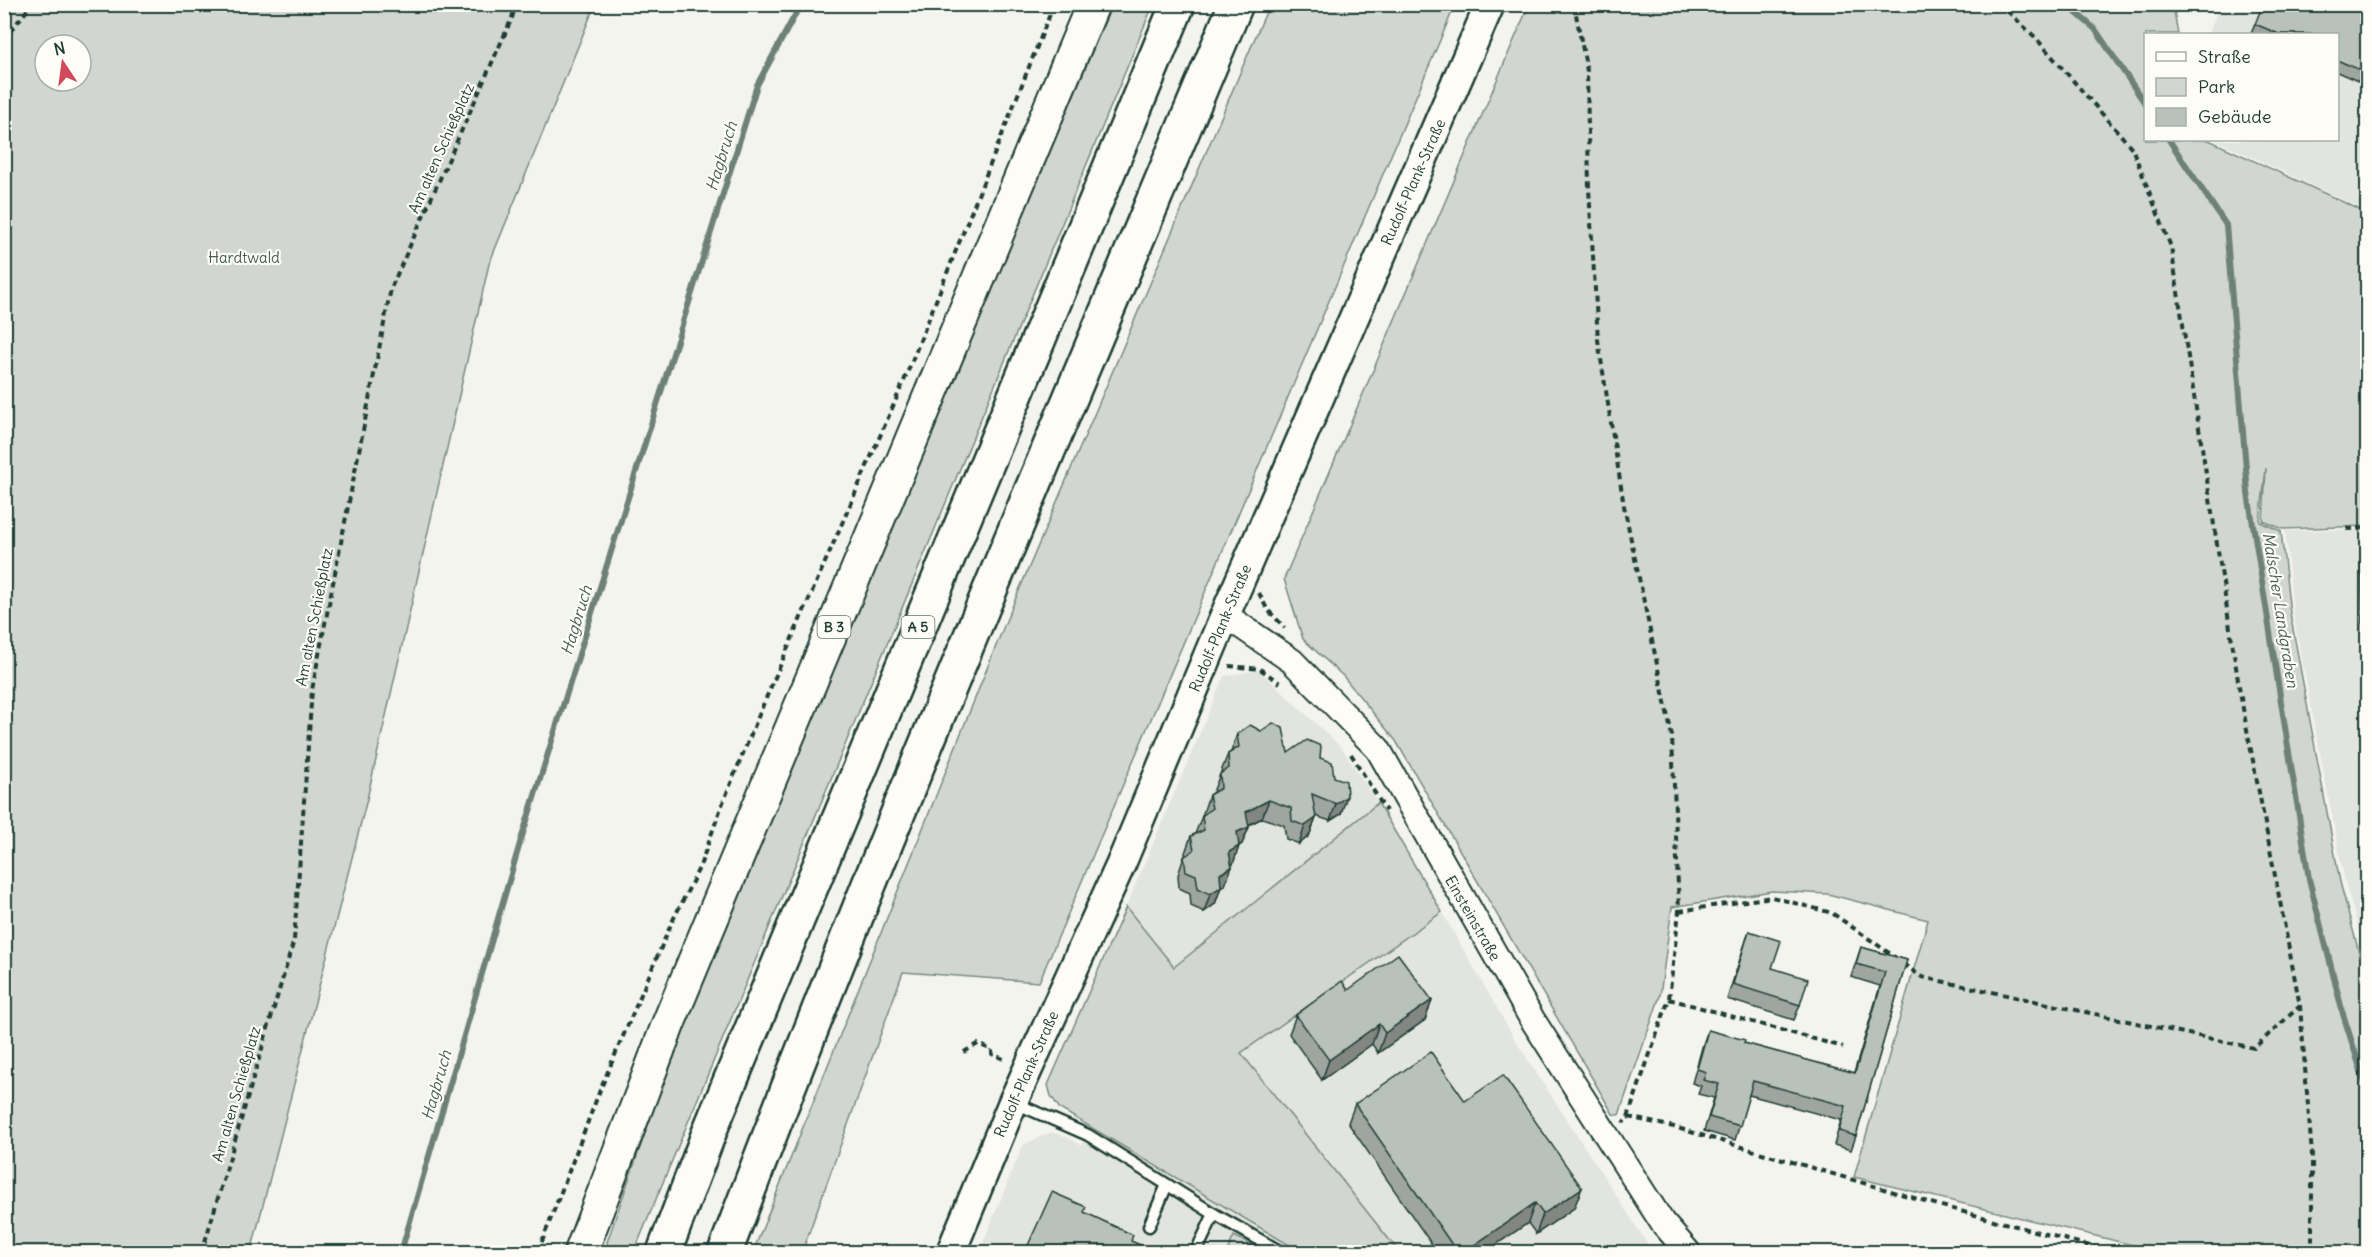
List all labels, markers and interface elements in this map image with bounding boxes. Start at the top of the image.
north arrow [33,33,93,93]
legend [2144,33,2339,141]
text: N [52,37,67,59]
text: Straße [2198,45,2251,68]
text: Park [2198,75,2235,98]
street label: Am alten Schießplatz [404,80,478,216]
text: Gebäude [2198,105,2271,128]
street label: Rudolf-Plank-Straße [1377,116,1449,248]
water label: Hagbruch [701,118,741,193]
park label: Hardtwald [208,248,280,267]
water label: Malscher Landgraben [2259,531,2303,690]
street label: Am alten Schießplatz [291,546,337,688]
street label: Rudolf-Plank-Straße [1185,561,1255,695]
water label: Hagbruch [556,582,596,657]
road number: B 3 [818,616,850,638]
road number: A 5 [902,616,934,638]
street label: Einsteinstraße [1441,872,1505,964]
street label: Rudolf-Plank-Straße [990,1008,1062,1140]
street label: Am alten Schießplatz [208,1024,264,1164]
water label: Hagbruch [417,1047,456,1122]

